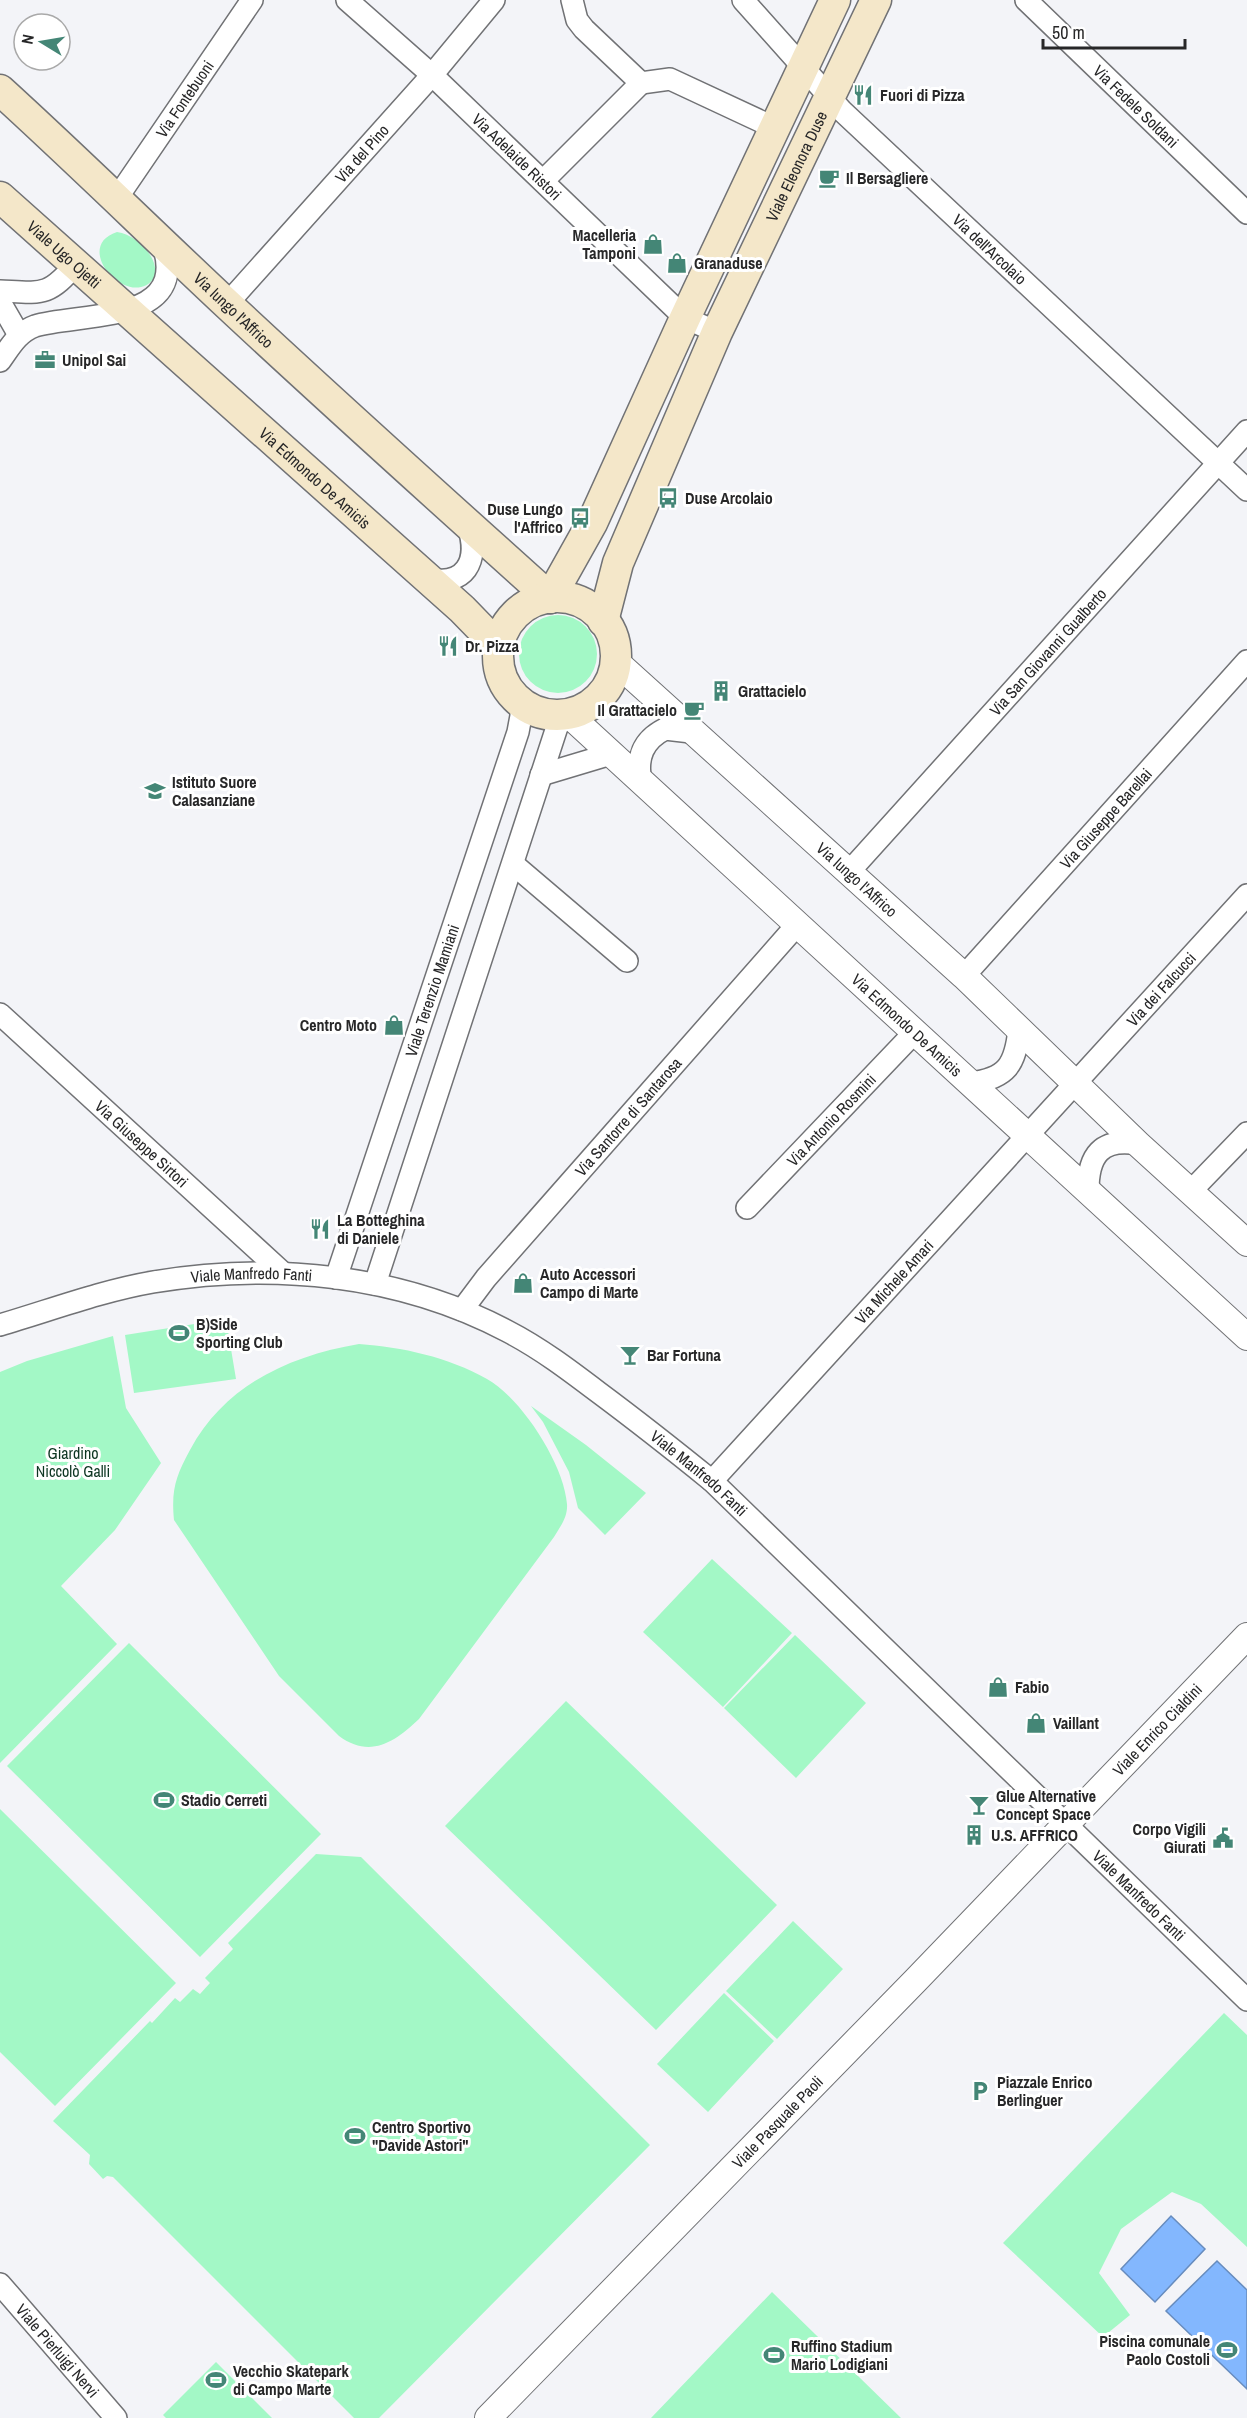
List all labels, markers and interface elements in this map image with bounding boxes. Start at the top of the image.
north arrow [12,12,72,72]
scale bar [1043,12,1186,50]
text: 50 m [1052,20,1085,45]
text: N [16,32,39,46]
street label: Via Fontebuoni [150,56,219,142]
street label: Via Fedele Soldani [1089,60,1184,153]
restaurant icon: Fuori di Pizza [851,83,875,107]
place label: Fuori di Pizza [880,84,965,106]
street label: Viale Eleonora Duse [760,107,832,225]
street label: Via Adelaide Ristori [467,108,567,205]
street label: Via del Pino [330,120,394,187]
cafe icon: Il Bersagliere [817,166,841,190]
place label: Il Bersagliere [846,167,928,189]
street label: Via dell'Arcolaio [948,209,1032,289]
street label: Viale Ugo Ojetti [22,215,106,293]
place label: Macelleria Tamponi [573,224,637,264]
shop icon: Macelleria Tamponi [641,232,665,256]
shop icon: Granaduse [665,251,689,275]
place label: Granaduse [694,252,763,274]
street label: Via lungo l'Affrico [189,267,278,353]
office icon: Unipol Sai [33,348,57,372]
place label: Unipol Sai [62,349,126,371]
street label: Via Edmondo De Amicis [254,422,376,534]
bus stop icon: Duse Arcolaio [656,486,680,510]
place label: Duse Arcolaio [685,487,773,509]
place label: Duse Lungo l'Affrico [487,498,563,538]
bus stop icon: Duse Lungo l'Affrico [568,506,592,530]
street label: Via San Giovanni Gualberto [984,583,1111,720]
restaurant icon: Dr. Pizza [436,634,460,658]
place label: Dr. Pizza [465,635,520,657]
building icon: Grattacielo [709,679,733,703]
place label: Grattacielo [738,680,807,702]
cafe icon: Il Grattacielo [682,698,706,722]
place label: Il Grattacielo [598,699,677,721]
street label: Via Giuseppe Barellai [1055,763,1157,873]
place label: Istituto Suore Calasanziane [172,771,257,811]
school or university icon: Istituto Suore Calasanziane [143,779,167,803]
street label: Via lungo l'Affrico [812,837,902,922]
street label: Viale Terenzio Mamiani [400,922,464,1060]
street label: Via dei Falcucci [1121,947,1201,1031]
street label: Via Edmondo De Amicis [847,969,967,1081]
shop icon: Centro Moto [382,1013,406,1037]
place label: Centro Moto [300,1014,377,1036]
street label: Via Santorre di Santarosa [570,1052,687,1181]
street label: Via Antonio Rosmini [782,1069,881,1171]
street label: Via Giuseppe Sirtori [90,1095,193,1192]
place label: La Botteghina di Daniele [337,1209,425,1249]
restaurant icon: La Botteghina di Daniele [308,1217,332,1241]
street label: Via Michele Amari [850,1235,938,1329]
street label: Viale Manfredo Fanti [190,1262,313,1288]
place label: Auto Accessori Campo di Marte [540,1263,638,1303]
shop icon: Auto Accessori Campo di Marte [511,1271,535,1295]
place label: B)Side Sporting Club [196,1313,283,1353]
sports icon: B)Side Sporting Club [167,1321,191,1345]
bar icon: Bar Fortuna [618,1343,642,1367]
place label: Bar Fortuna [647,1344,721,1366]
street label: Viale Manfredo Fanti [646,1425,753,1521]
park label: Giardino Niccolò Galli [36,1442,110,1482]
shop icon: Fabio [986,1675,1010,1699]
place label: Fabio [1015,1676,1049,1698]
street label: Viale Enrico Cialdini [1107,1679,1207,1780]
shop icon: Vaillant [1024,1711,1048,1735]
place label: Vaillant [1053,1712,1100,1734]
place label: Glue Alternative Concept Space [996,1785,1096,1825]
sports icon: Stadio Cerreti [152,1788,176,1812]
place label: Stadio Cerreti [181,1789,267,1811]
bar icon: Glue Alternative Concept Space [967,1793,991,1817]
place label: Corpo Vigili Giurati [1133,1818,1206,1858]
building icon: U.S. AFFRICO [962,1823,986,1847]
place label: U.S. AFFRICO [991,1824,1078,1846]
public building icon: Corpo Vigili Giurati [1211,1826,1235,1850]
street label: Viale Manfredo Fanti [1088,1845,1190,1946]
street label: Viale Pasquale Paoli [727,2071,828,2173]
place label: Piazzale Enrico Berlinguer [997,2071,1093,2111]
parking icon: Piazzale Enrico Berlinguer [968,2079,992,2103]
place label: Centro Sportivo "Davide Astori" [372,2116,471,2156]
sports icon: Centro Sportivo "Davide Astori" [343,2124,367,2148]
street label: Viale Pierluigi Nervi [11,2299,104,2402]
place label: Piscina comunale Paolo Costoli [1099,2330,1210,2370]
place label: Ruffino Stadium Mario Lodigiani [791,2335,892,2375]
sports icon: Piscina comunale Paolo Costoli [1215,2338,1239,2362]
sports icon: Ruffino Stadium Mario Lodigiani [762,2343,786,2367]
place label: Vecchio Skatepark di Campo Marte [233,2360,349,2400]
sports icon: Vecchio Skatepark di Campo Marte [204,2368,228,2392]

